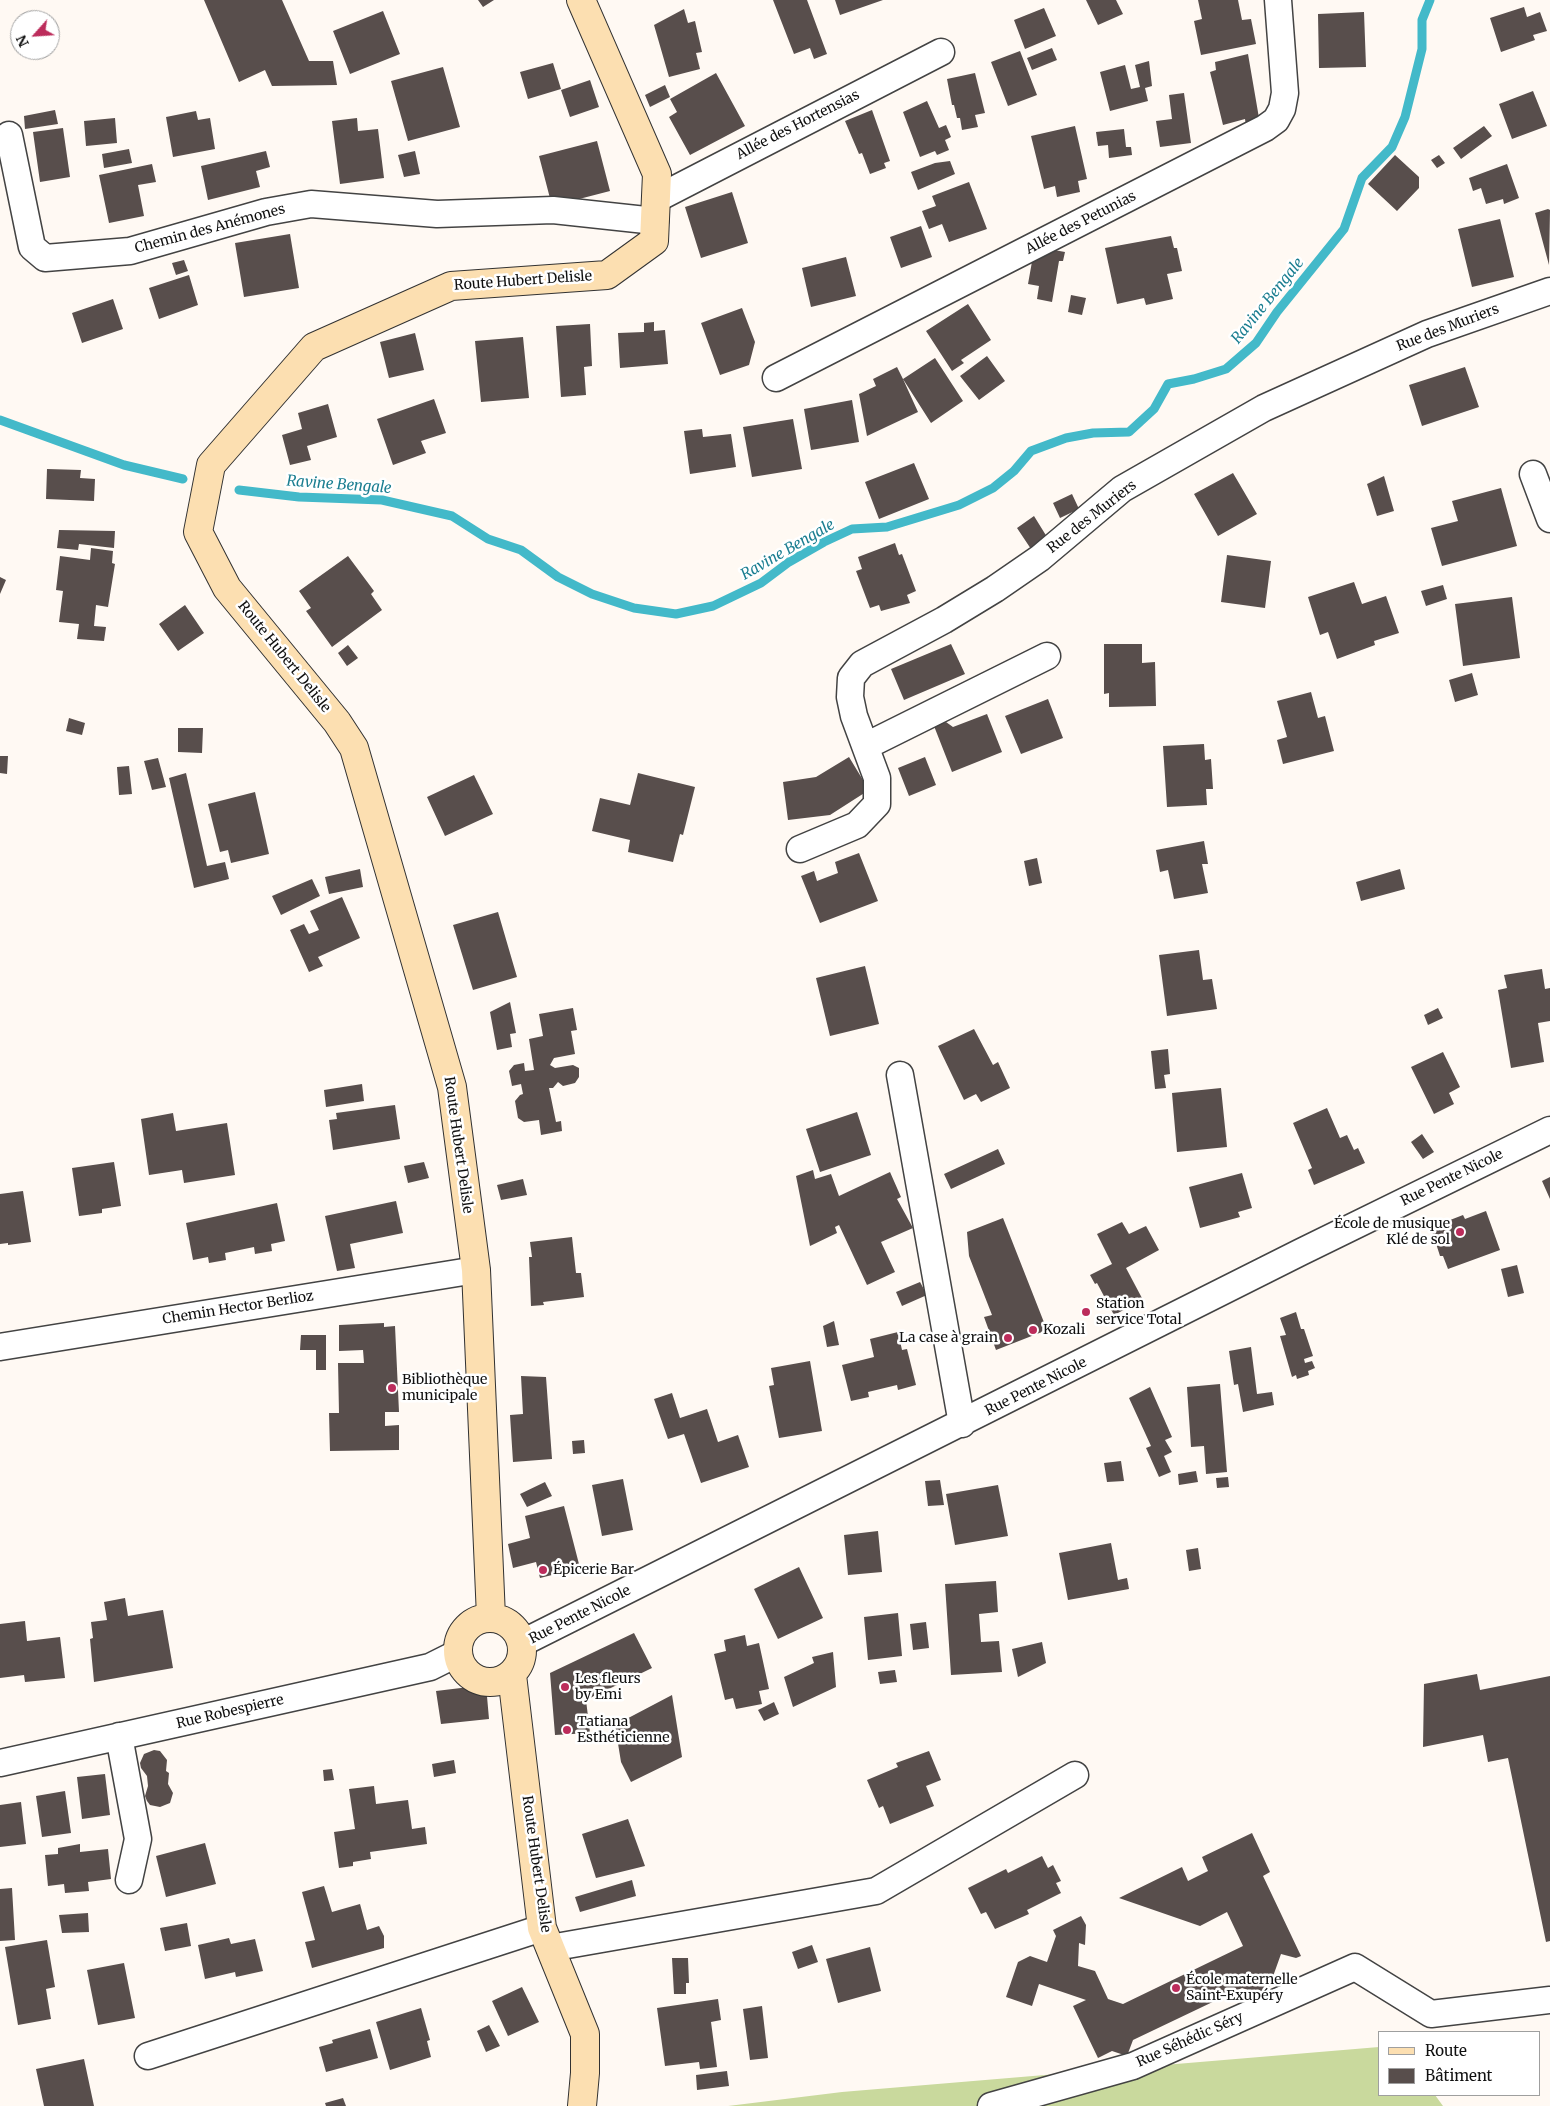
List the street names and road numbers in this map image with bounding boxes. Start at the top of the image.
street label: Allée des Hortensias [734,87,862,163]
street label: Allée des Petunias [1023,188,1139,258]
street label: Chemin des Anémones [133,201,287,257]
street label: Route Hubert Delisle [453,268,593,294]
street label: Rue des Muriers [1394,301,1502,355]
street label: Rue des Muriers [1044,477,1140,557]
street label: Route Hubert Delisle [234,598,334,716]
street label: Route Hubert Delisle [440,1075,476,1215]
street label: Rue Pente Nicole [1398,1146,1506,1210]
street label: Chemin Hector Berlioz [161,1288,315,1328]
street label: Rue Pente Nicole [982,1354,1090,1420]
street label: Rue Pente Nicole [526,1582,634,1648]
street label: Rue Robespierre [175,1691,285,1733]
street label: Route Hubert Delisle [518,1794,554,1934]
street label: Rue Séhédic Séry [1134,2009,1246,2071]

